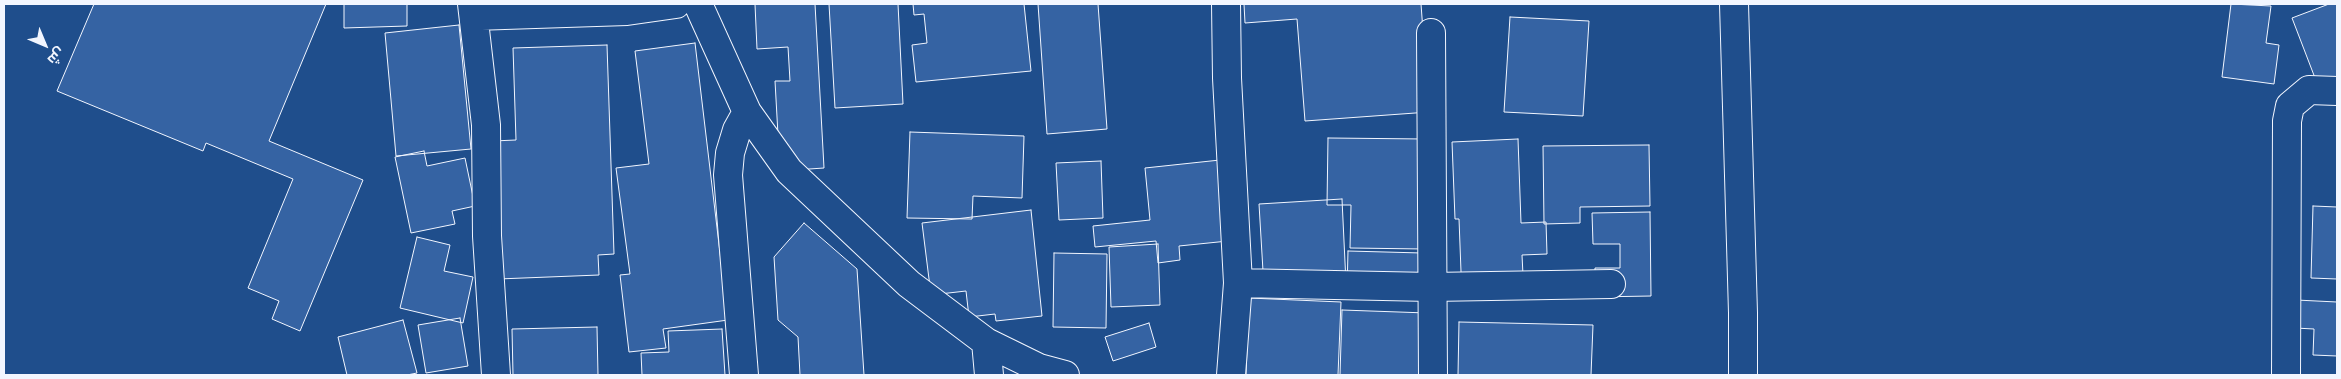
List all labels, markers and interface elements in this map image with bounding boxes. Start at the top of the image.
north arrow [20,20,70,70]
text: ش [42,42,69,69]

